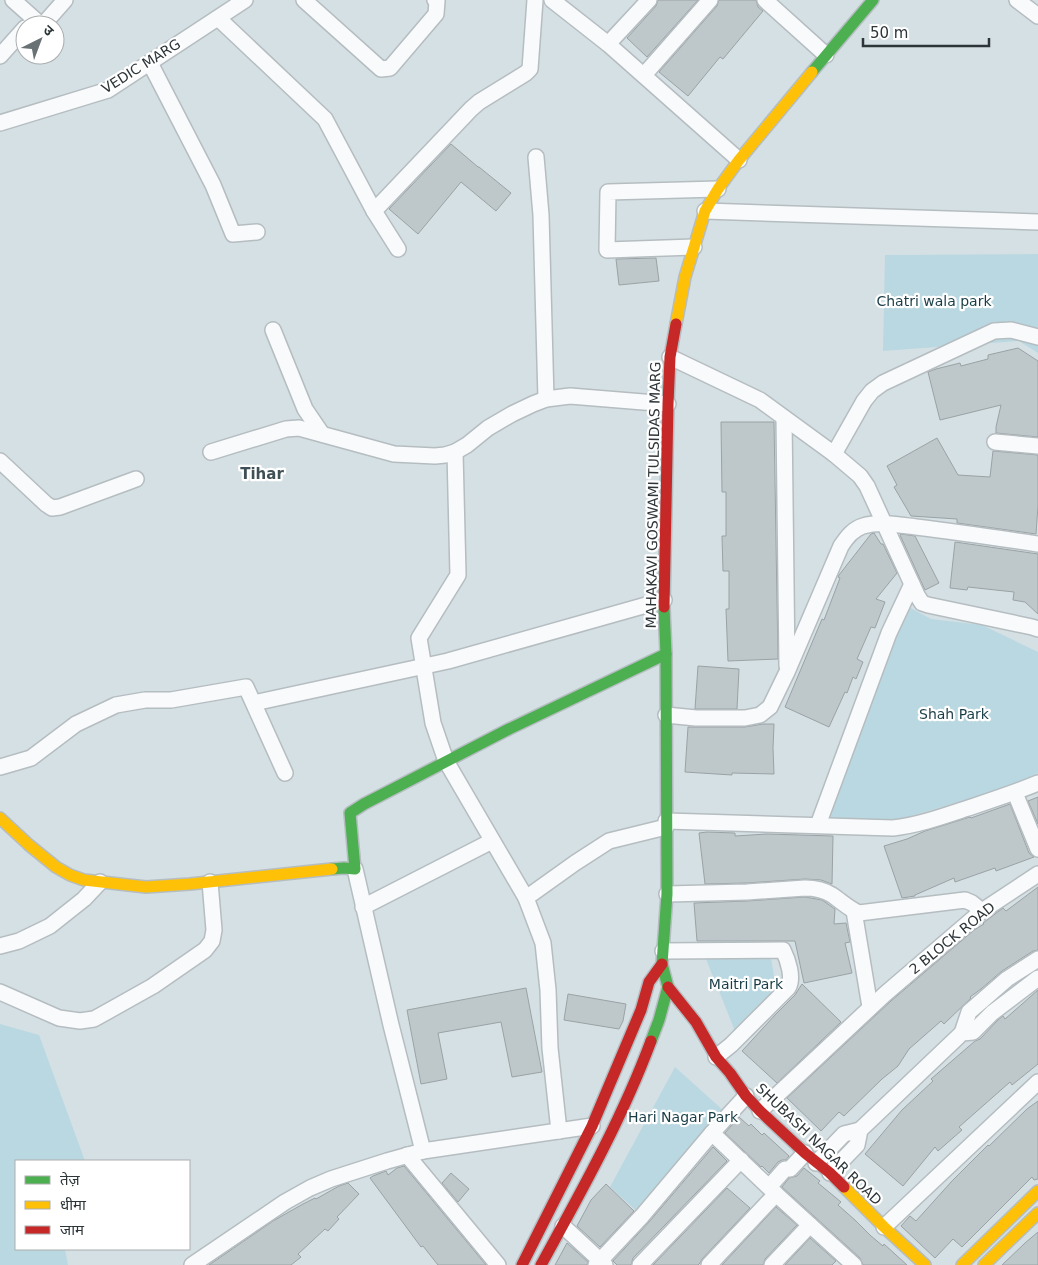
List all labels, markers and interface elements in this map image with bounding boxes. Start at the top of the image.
north arrow [15,15,65,65]
scale bar [863,15,989,47]
text: उ [40,22,58,40]
text: 50 m [870,24,908,42]
street label: VEDIC MARG [99,35,183,97]
park label: Chatri wala park [876,293,992,309]
street label: MAHAKAVI GOSWAMI TULSIDAS MARG [643,361,663,629]
district label: Tihar [240,465,284,483]
park label: Shah Park [919,706,990,722]
street label: 2 BLOCK ROAD [906,899,998,977]
park label: Maitri Park [709,976,784,992]
street label: SHUBASH NAGAR ROAD [753,1080,885,1208]
park label: Hari Nagar Park [628,1109,739,1125]
legend [15,1160,190,1250]
text: तेज़ [60,1171,81,1189]
text: धीमा [60,1196,87,1214]
text: जाम [60,1221,85,1239]

